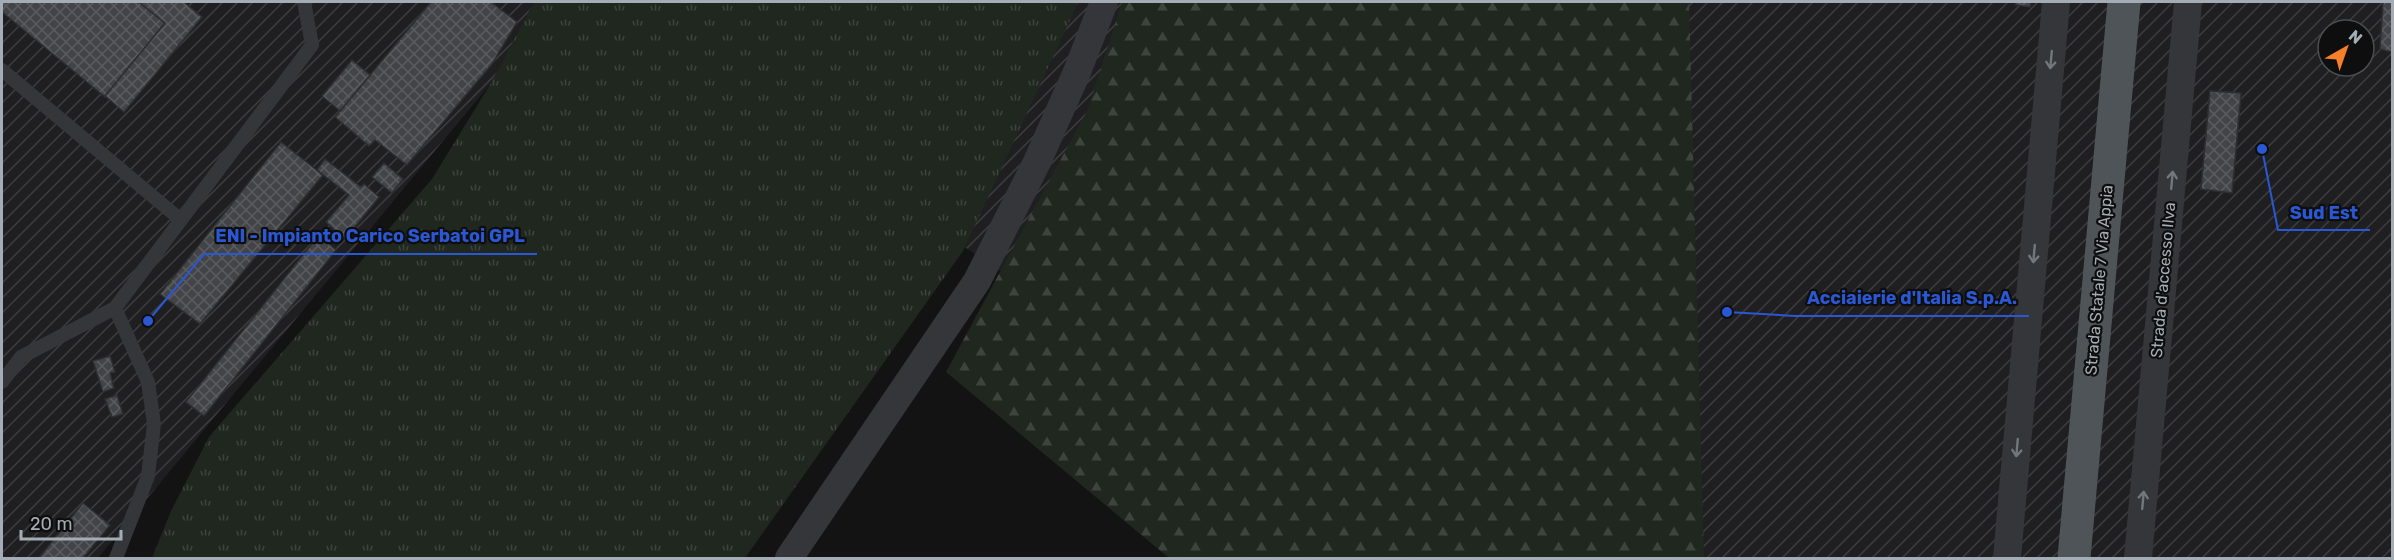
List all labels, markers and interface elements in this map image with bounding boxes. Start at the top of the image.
north arrow [2316,18,2376,78]
text: N [2345,26,2366,48]
one-way arrow [2045,49,2056,69]
one-way arrow [2167,171,2178,191]
street label: Strada Statale 7 Via Appia [2081,184,2117,376]
callout: Sud Est [2278,194,2370,230]
street label: Strada d'accesso Ilva [2147,201,2179,359]
text: Sud Est [2290,202,2358,224]
callout: ENI - Impianto Carico Serbatoi GPL [204,218,537,254]
text: ENI - Impianto Carico Serbatoi GPL [215,225,525,247]
one-way arrow [2028,244,2039,264]
callout: Acciaierie d'Italia S.p.A. [1795,280,2029,316]
text: Acciaierie d'Italia S.p.A. [1807,287,2017,309]
one-way arrow [2011,438,2022,458]
one-way arrow [2138,491,2149,511]
scale bar [21,503,122,541]
text: 20 m [30,513,72,535]

